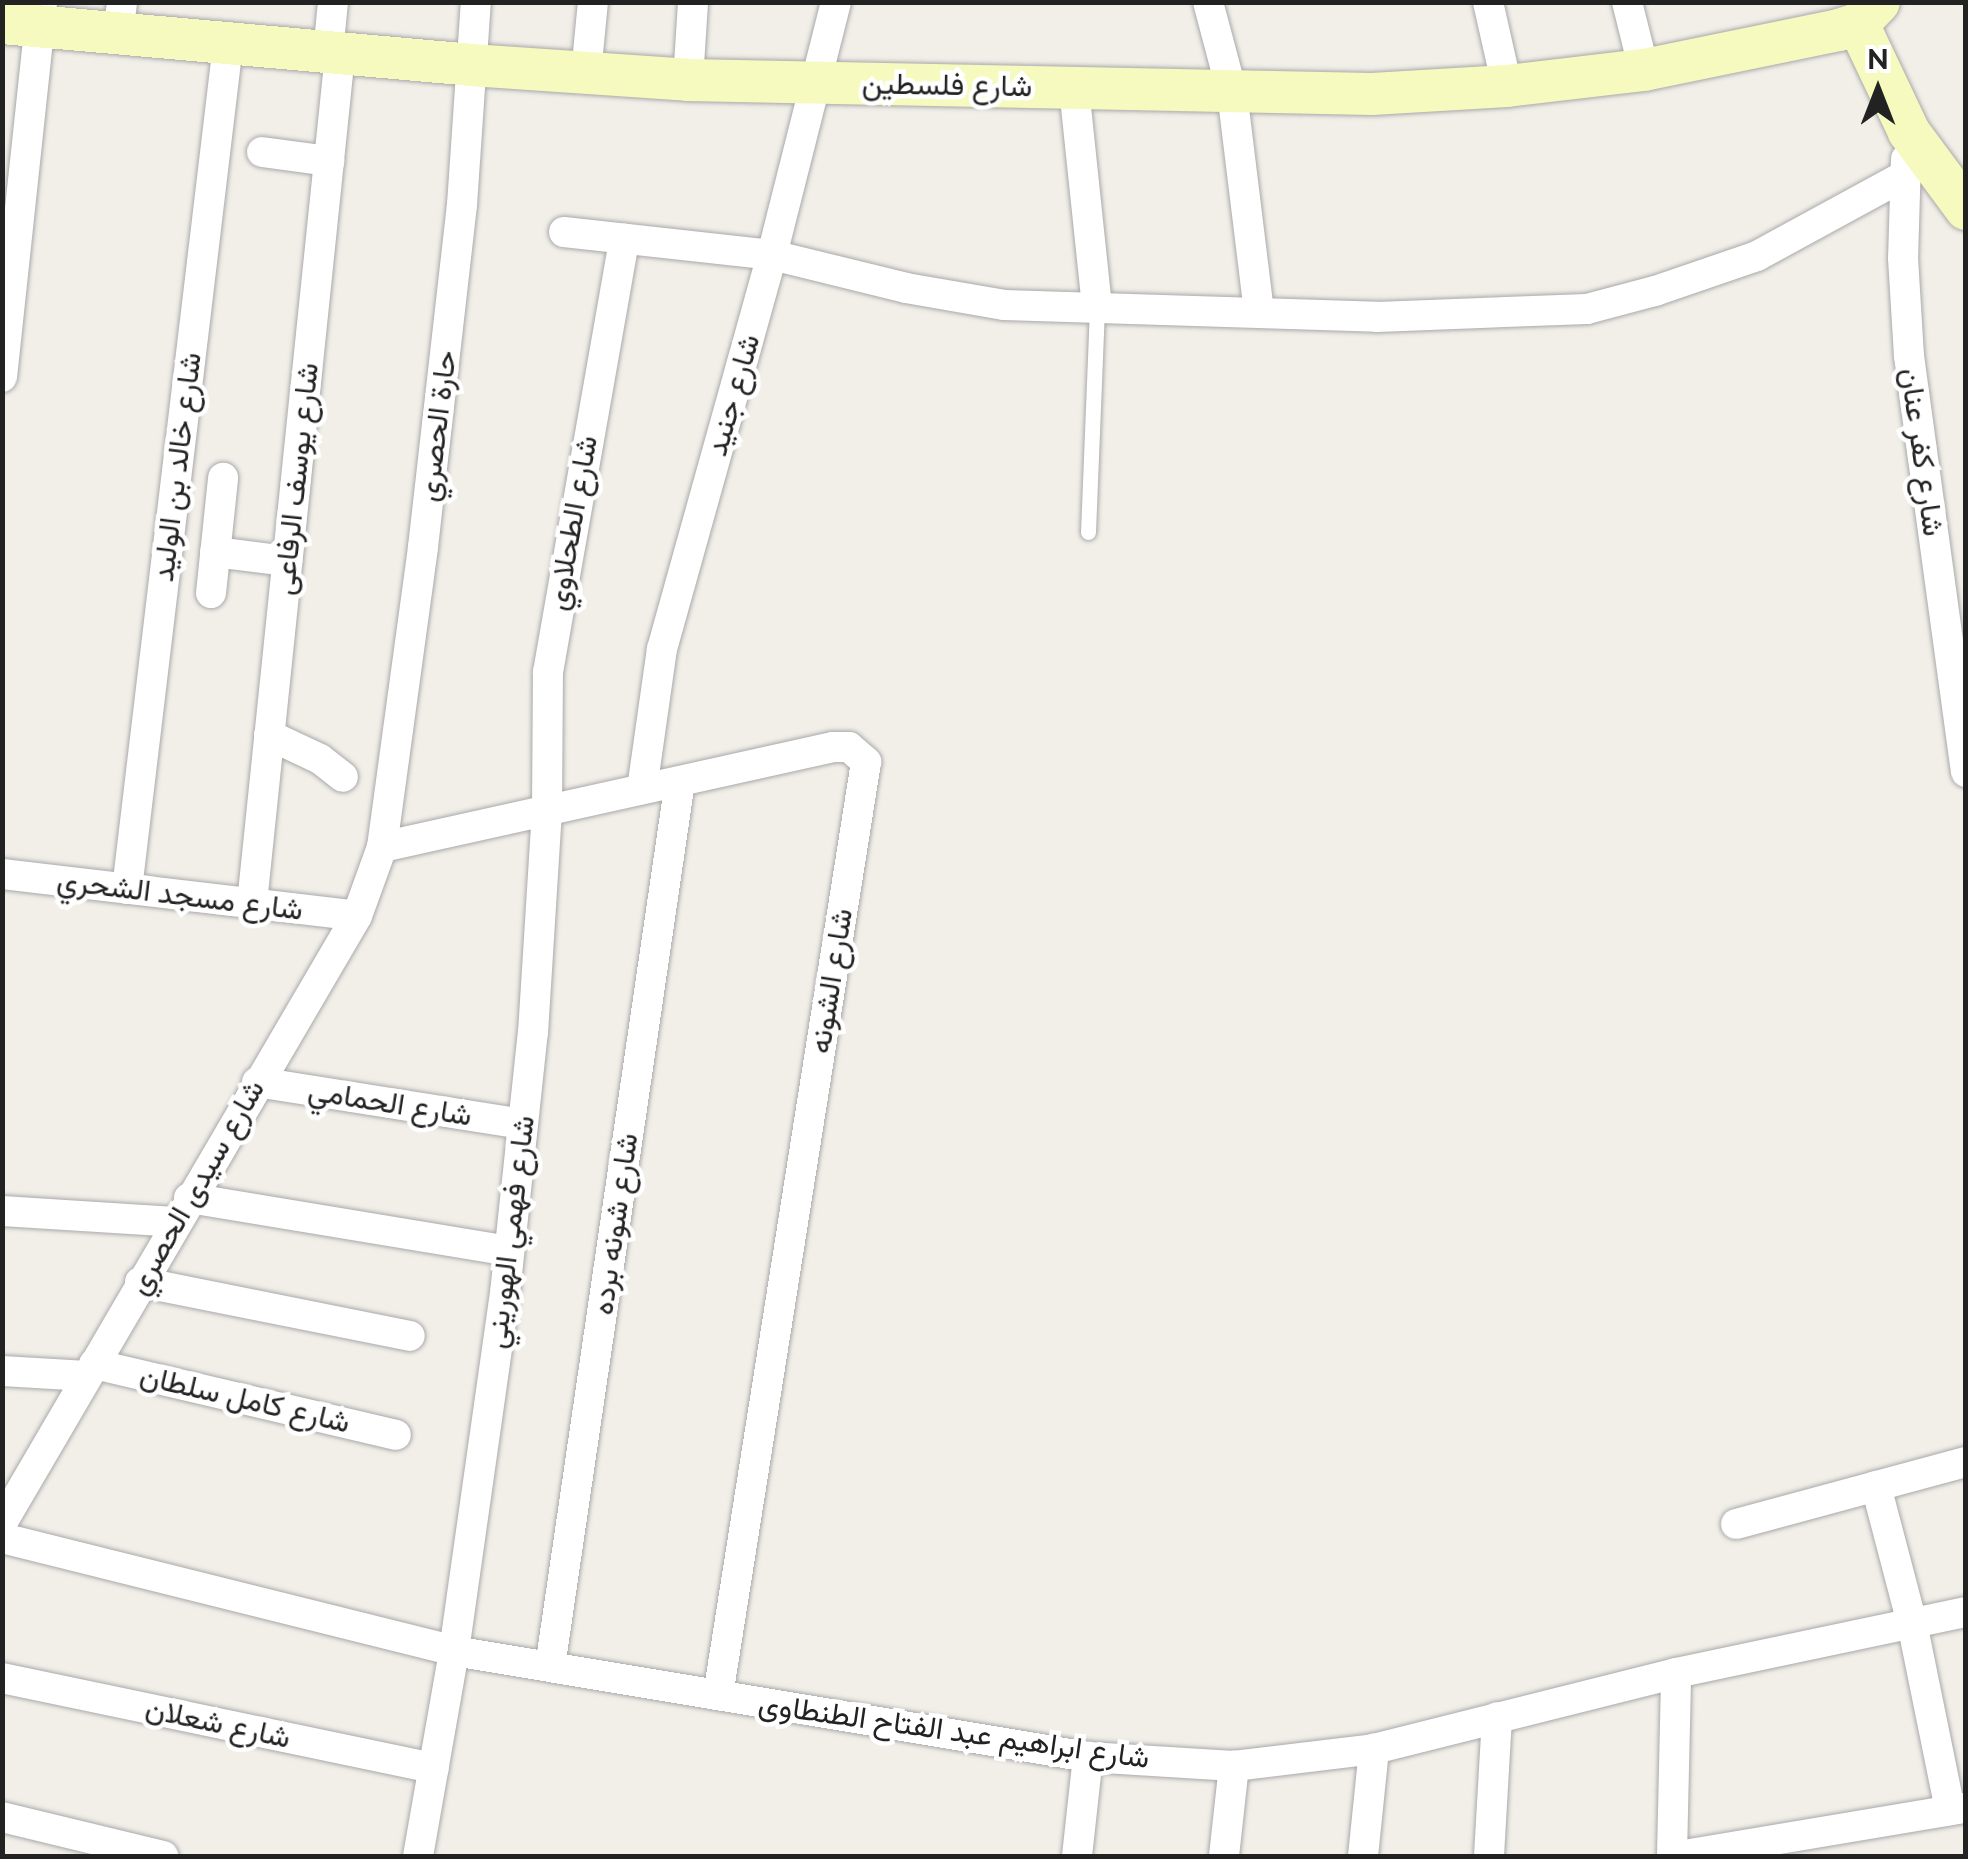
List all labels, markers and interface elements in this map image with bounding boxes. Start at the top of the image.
north arrow [1828,40,1928,140]
text: N [1867,43,1889,76]
street label: شارع فلسطين [862,66,1032,104]
street label: شارع جنيد [698,330,768,460]
street label: حارة الحصري [410,348,464,504]
street label: شارع خالد بن الوليد [145,350,209,584]
street label: شارع يوسف الرفاعى [266,361,326,597]
street label: شارع كفر عنان [1892,366,1952,538]
street label: شارع الطحلاوي [539,433,605,613]
street label: شارع مسجد الشحري [55,862,305,928]
street label: شارع الشونه [802,906,860,1056]
street label: شارع الحمامي [306,1072,474,1134]
street label: شارع سيدى الحصري [120,1073,272,1301]
street label: شارع فهمي الهوريني [478,1113,542,1351]
street label: شارع شونه برده [584,1131,646,1317]
street label: شارع كامل سلطان [136,1357,354,1441]
street label: شارع ابراهيم عبد الفتاح الطنطاوى [756,1686,1152,1776]
street label: شارع شعلان [142,1690,294,1756]

